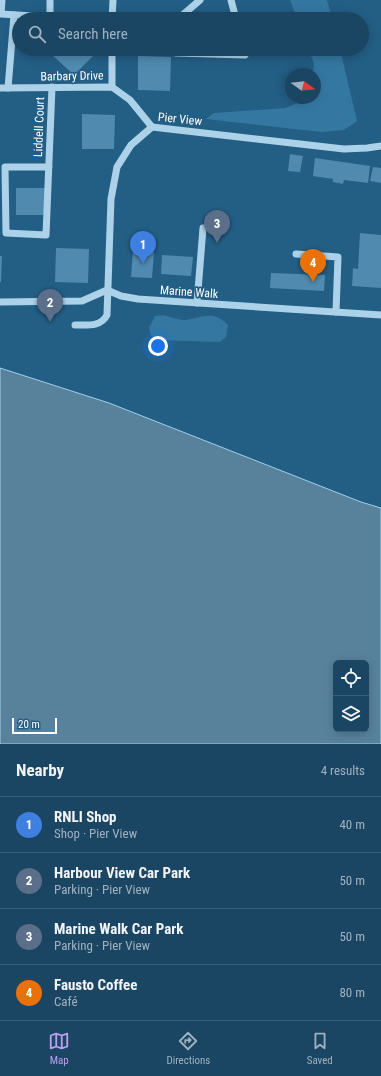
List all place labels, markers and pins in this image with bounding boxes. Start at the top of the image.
pin: 3 [204,210,230,243]
pin: 1 [130,231,156,264]
pin: 4 [300,249,326,282]
pin: 2 [37,289,63,322]

